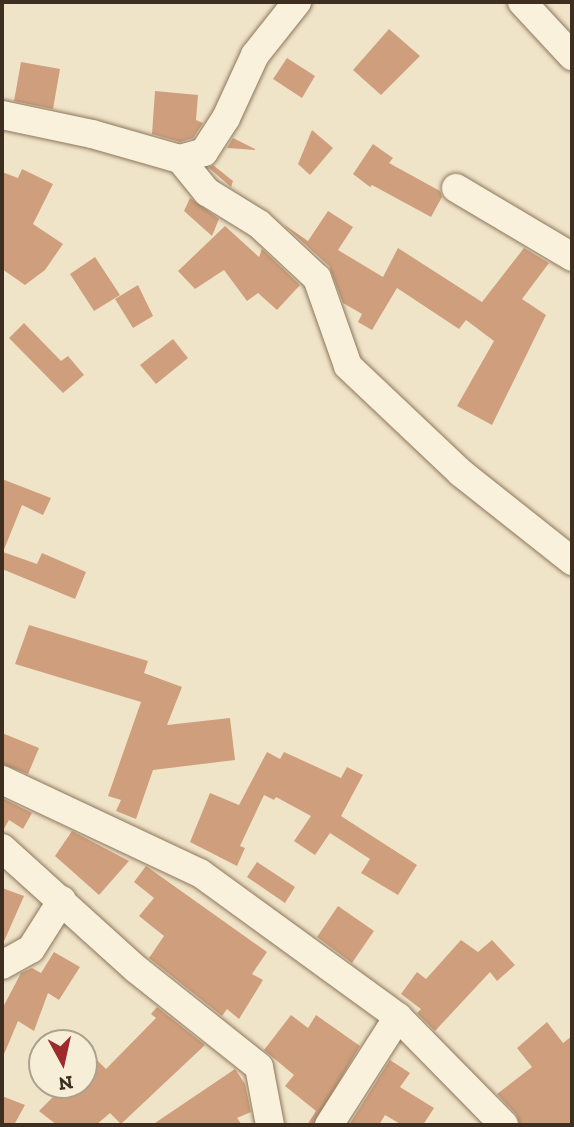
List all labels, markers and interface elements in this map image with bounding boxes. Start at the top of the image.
north arrow [28,1029,98,1099]
text: N [57,1071,74,1096]

